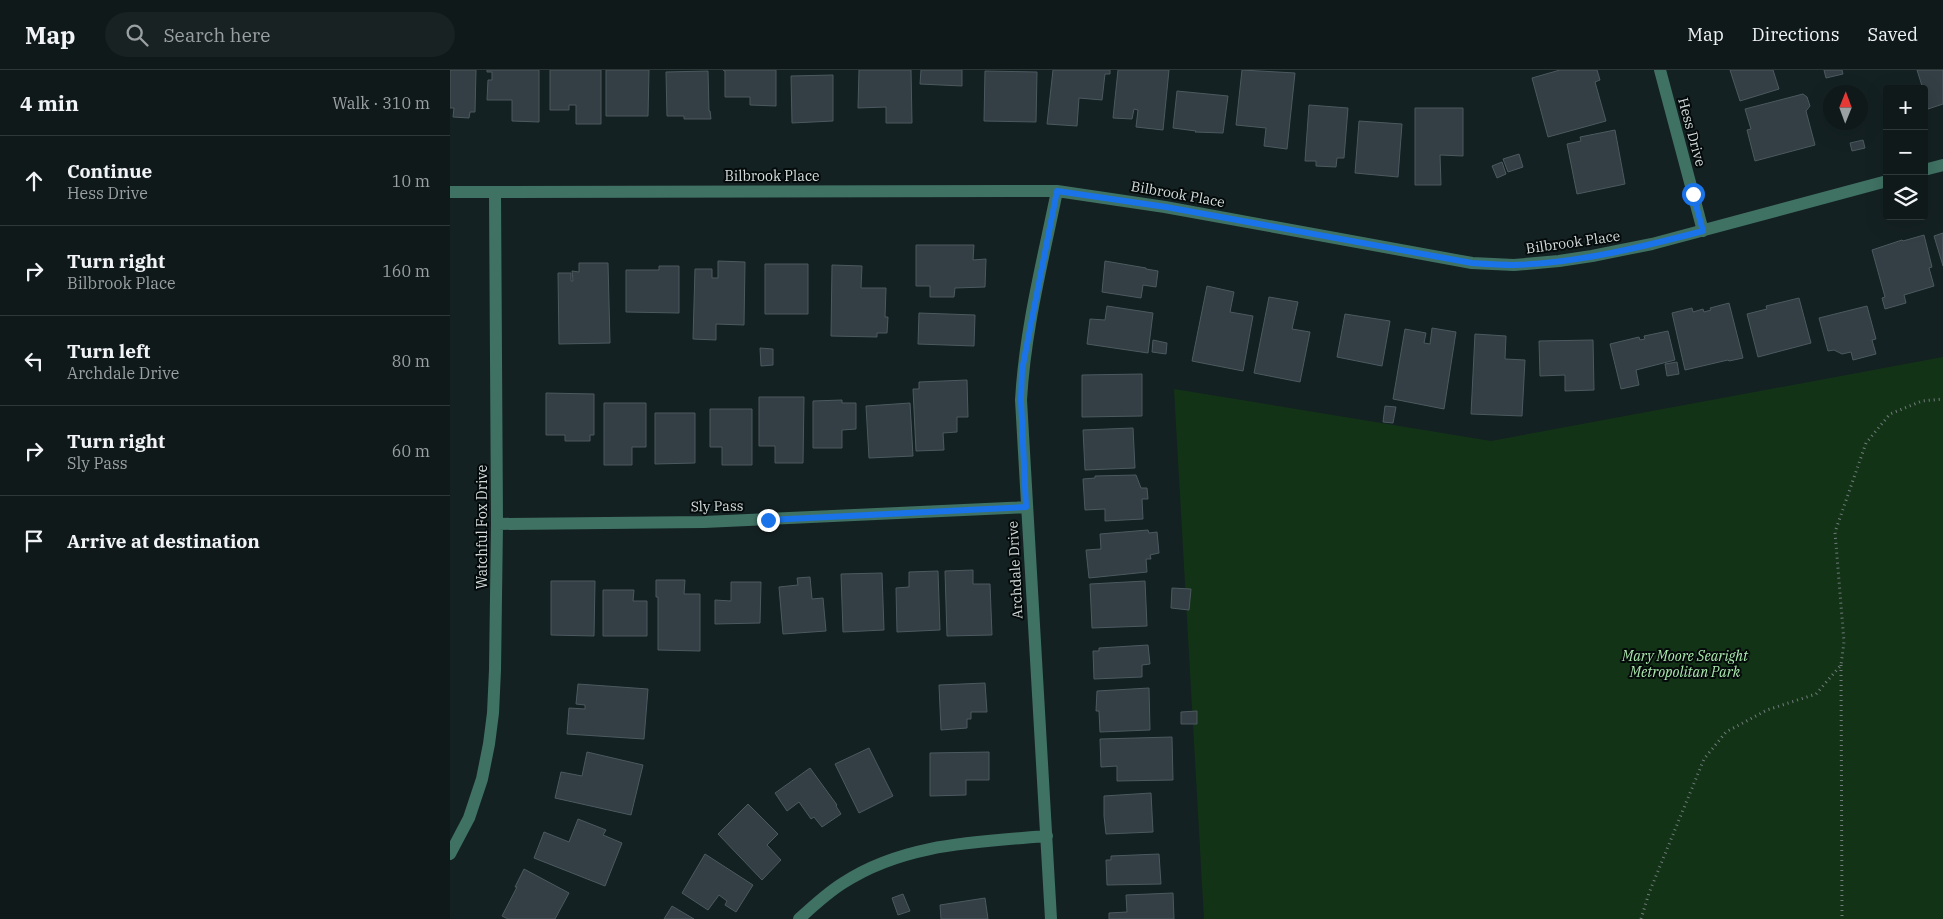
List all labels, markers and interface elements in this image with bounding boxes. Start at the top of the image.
search box [105,12,455,57]
text: Map [25,19,75,51]
icon: search [123,21,151,49]
text: Search here [163,23,270,47]
text: Map [1687,23,1724,46]
text: Directions [1752,23,1840,46]
text: Saved [1868,23,1918,46]
north arrow [1823,85,1868,130]
map controls [1883,85,1928,220]
button: + [1883,85,1928,130]
text: 4 min [20,89,79,117]
text: Walk · 310 m [332,93,430,113]
street label: Hess Drive [1674,96,1710,168]
button: − [1883,130,1928,175]
text: Continue [67,159,152,183]
icon: ahead [20,167,48,195]
street label: Bilbrook Place [724,167,820,185]
text: 10 m [392,171,430,191]
button: layers [1883,175,1928,220]
street label: Bilbrook Place [1130,177,1226,211]
text: Hess Drive [67,183,148,203]
route start [1682,183,1705,206]
street label: Bilbrook Place [1525,226,1621,258]
text: Turn right [67,249,165,273]
icon: right [20,257,48,285]
text: 160 m [382,261,430,281]
text: Bilbrook Place [67,273,176,293]
text: Turn left [67,339,150,363]
icon: left [20,347,48,375]
text: 80 m [392,351,430,371]
text: Archdale Drive [67,363,179,383]
text: Turn right [67,429,165,453]
icon: right [20,437,48,465]
text: 60 m [392,441,430,461]
text: Sly Pass [67,453,127,473]
street label: Watchful Fox Drive [473,465,491,589]
street label: Sly Pass [690,497,744,515]
route end [757,509,780,532]
street label: Archdale Drive [1003,520,1027,620]
icon: arrive [20,527,48,555]
text: Arrive at destination [67,529,260,553]
park label: Mary Moore Searight Metropolitan Park [1621,647,1749,681]

